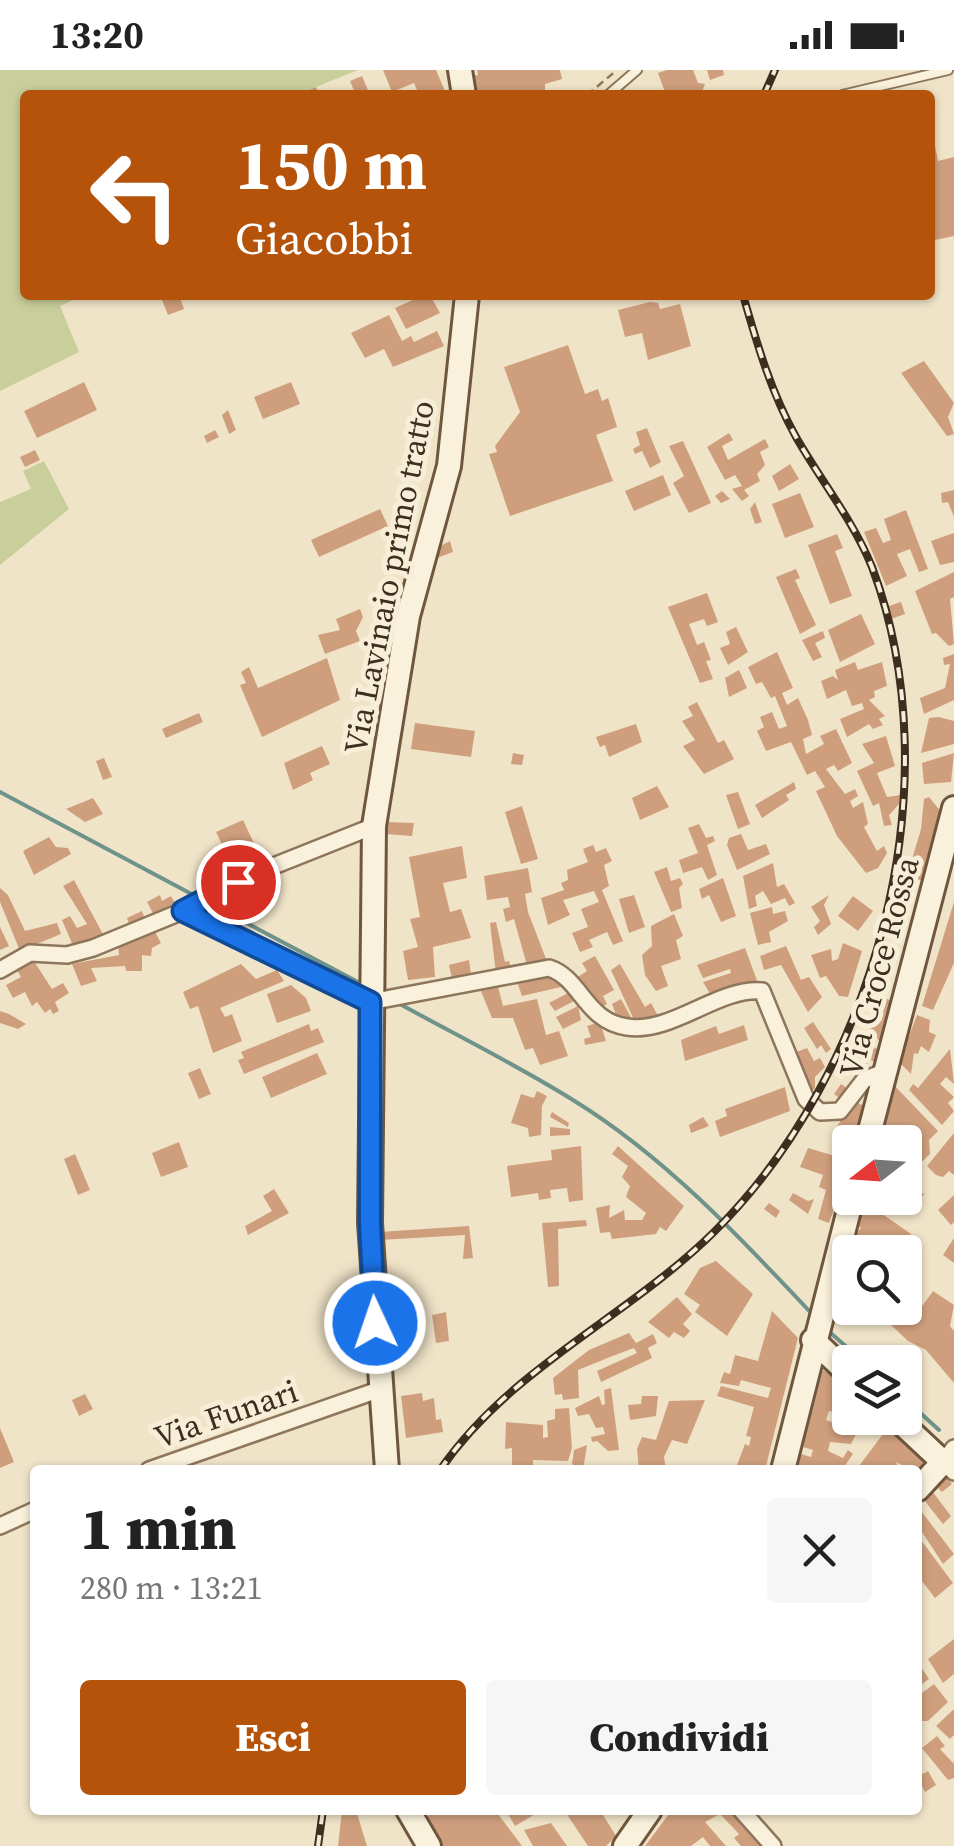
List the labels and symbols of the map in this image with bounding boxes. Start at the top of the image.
street label: Via Lavinaio primo tratto [333,397,445,757]
pin [196,840,281,925]
street label: Via Croce Rossa [828,851,930,1082]
north arrow [832,1125,922,1215]
position arrow [323,1271,427,1375]
street label: Via Funari [148,1369,304,1459]

